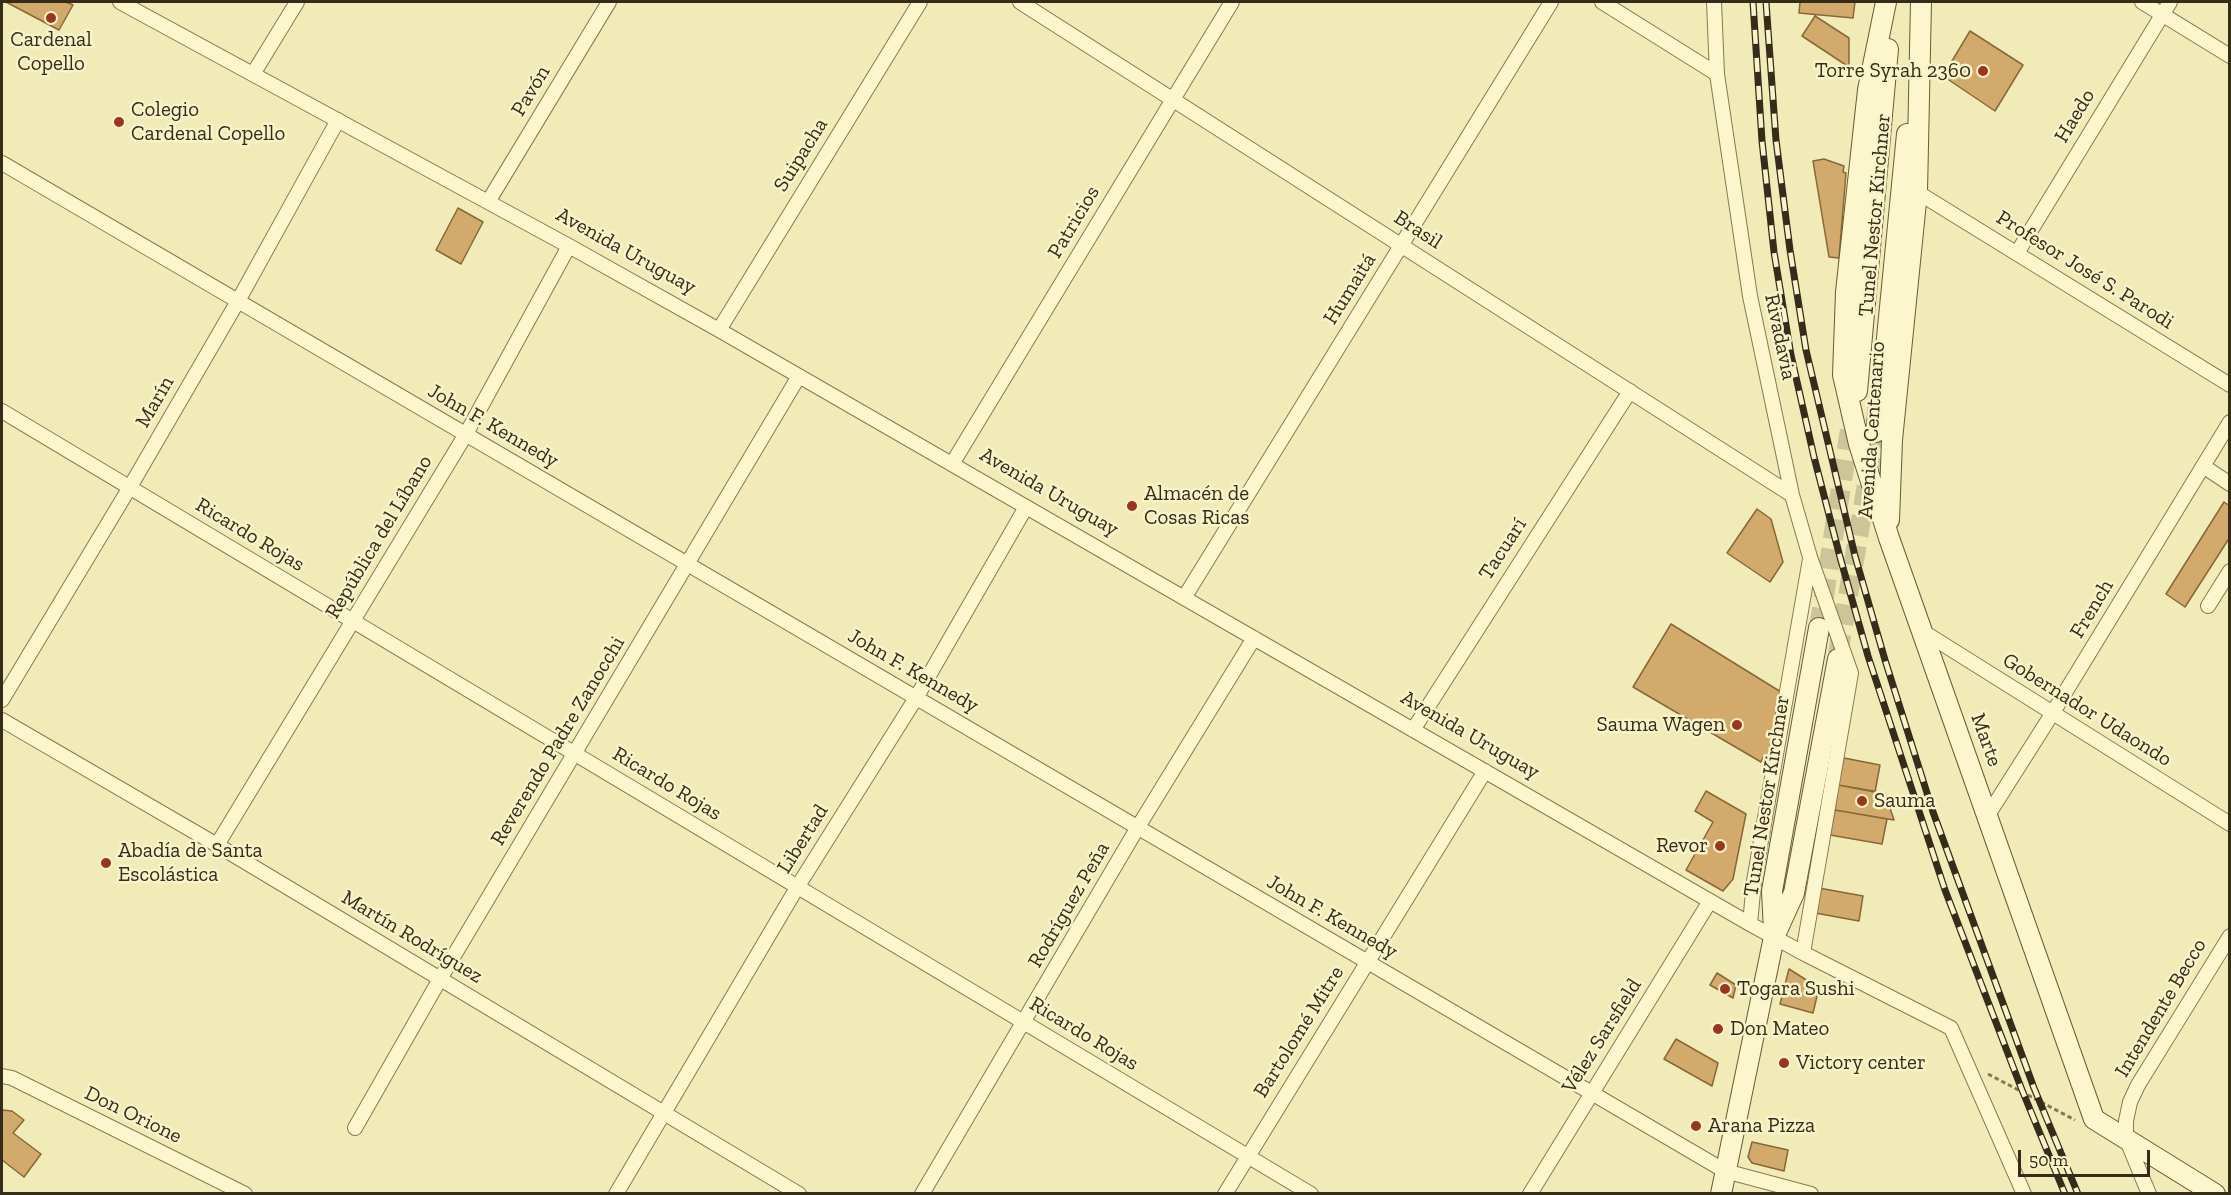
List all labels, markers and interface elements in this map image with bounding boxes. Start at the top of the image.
marker: Cardenal Copello [44,11,58,25]
place label: Cardenal Copello [10,27,92,77]
place label: Torre Syrah 2360 [1815,58,1971,84]
street label: Pavón [506,61,556,121]
marker: Torre Syrah 2360 [1976,64,1990,78]
street label: Haedo [2049,85,2101,147]
place label: Colegio Cardenal Copello [131,97,285,147]
street label: Tunel Nestor Kirchner [1854,112,1896,318]
street label: Suipacha [769,113,833,197]
marker: Colegio Cardenal Copello [112,115,126,129]
street label: Patricios [1043,181,1105,263]
street label: Avenida Uruguay [552,202,700,300]
street label: Brasil [1389,205,1447,255]
street label: Profesor José S. Parodi [1992,205,2178,335]
street label: Humaitá [1318,249,1382,329]
street label: Rivadavia [1759,292,1801,382]
street label: Avenida Centenario [1853,340,1891,520]
street label: Marín [130,372,180,432]
street label: John F. Kennedy [423,378,563,474]
street label: Avenida Uruguay [975,442,1123,542]
street label: República del Líbano [320,451,438,623]
place label: Almacén de Cosas Ricas [1144,481,1250,531]
street label: Ricardo Rojas [191,493,309,577]
marker: Almacén de Cosas Ricas [1125,499,1139,513]
street label: Tacuarí [1474,513,1532,585]
street label: French [2065,575,2119,643]
street label: John F. Kennedy [843,623,983,719]
street label: Reverendo Padre Zanocchi [486,632,630,850]
street label: Gobernador Udaondo [1998,648,2176,772]
street label: Avenida Uruguay [1396,685,1544,785]
street label: Tunel Nestor Kirchner [1739,693,1795,899]
street label: Marte [1965,710,2007,770]
place label: Sauma Wagen [1597,712,1725,738]
marker: Sauma Wagen [1730,718,1744,732]
street label: Ricardo Rojas [608,742,726,826]
place label: Sauma [1874,788,1935,814]
marker: Sauma [1855,794,1869,808]
street label: Libertad [772,800,834,878]
place label: Revor [1656,833,1708,859]
place label: Abadía de Santa Escolástica [118,838,263,888]
street label: Rodríguez Peña [1023,838,1115,972]
marker: Revor [1713,839,1727,853]
marker: Abadía de Santa Escolástica [99,856,113,870]
street label: John F. Kennedy [1262,869,1402,965]
street label: Martín Rodríguez [337,885,487,989]
street label: Intendente Becco [2110,934,2212,1082]
street label: Bartolomé Mitre [1249,962,1349,1102]
street label: Vélez Sarsfield [1557,974,1647,1098]
place label: Togara Sushi [1737,976,1855,1002]
marker: Togara Sushi [1718,982,1732,996]
street label: Ricardo Rojas [1025,992,1143,1076]
place label: Don Mateo [1730,1016,1829,1042]
marker: Don Mateo [1711,1022,1725,1036]
place label: Victory center [1796,1050,1926,1076]
marker: Victory center [1777,1056,1791,1070]
street label: Don Orione [80,1081,186,1149]
place label: Arana Pizza [1708,1113,1815,1139]
marker: Arana Pizza [1689,1119,1703,1133]
scale bar [2021,1138,2153,1176]
text: 50 m [2029,1149,2068,1171]

